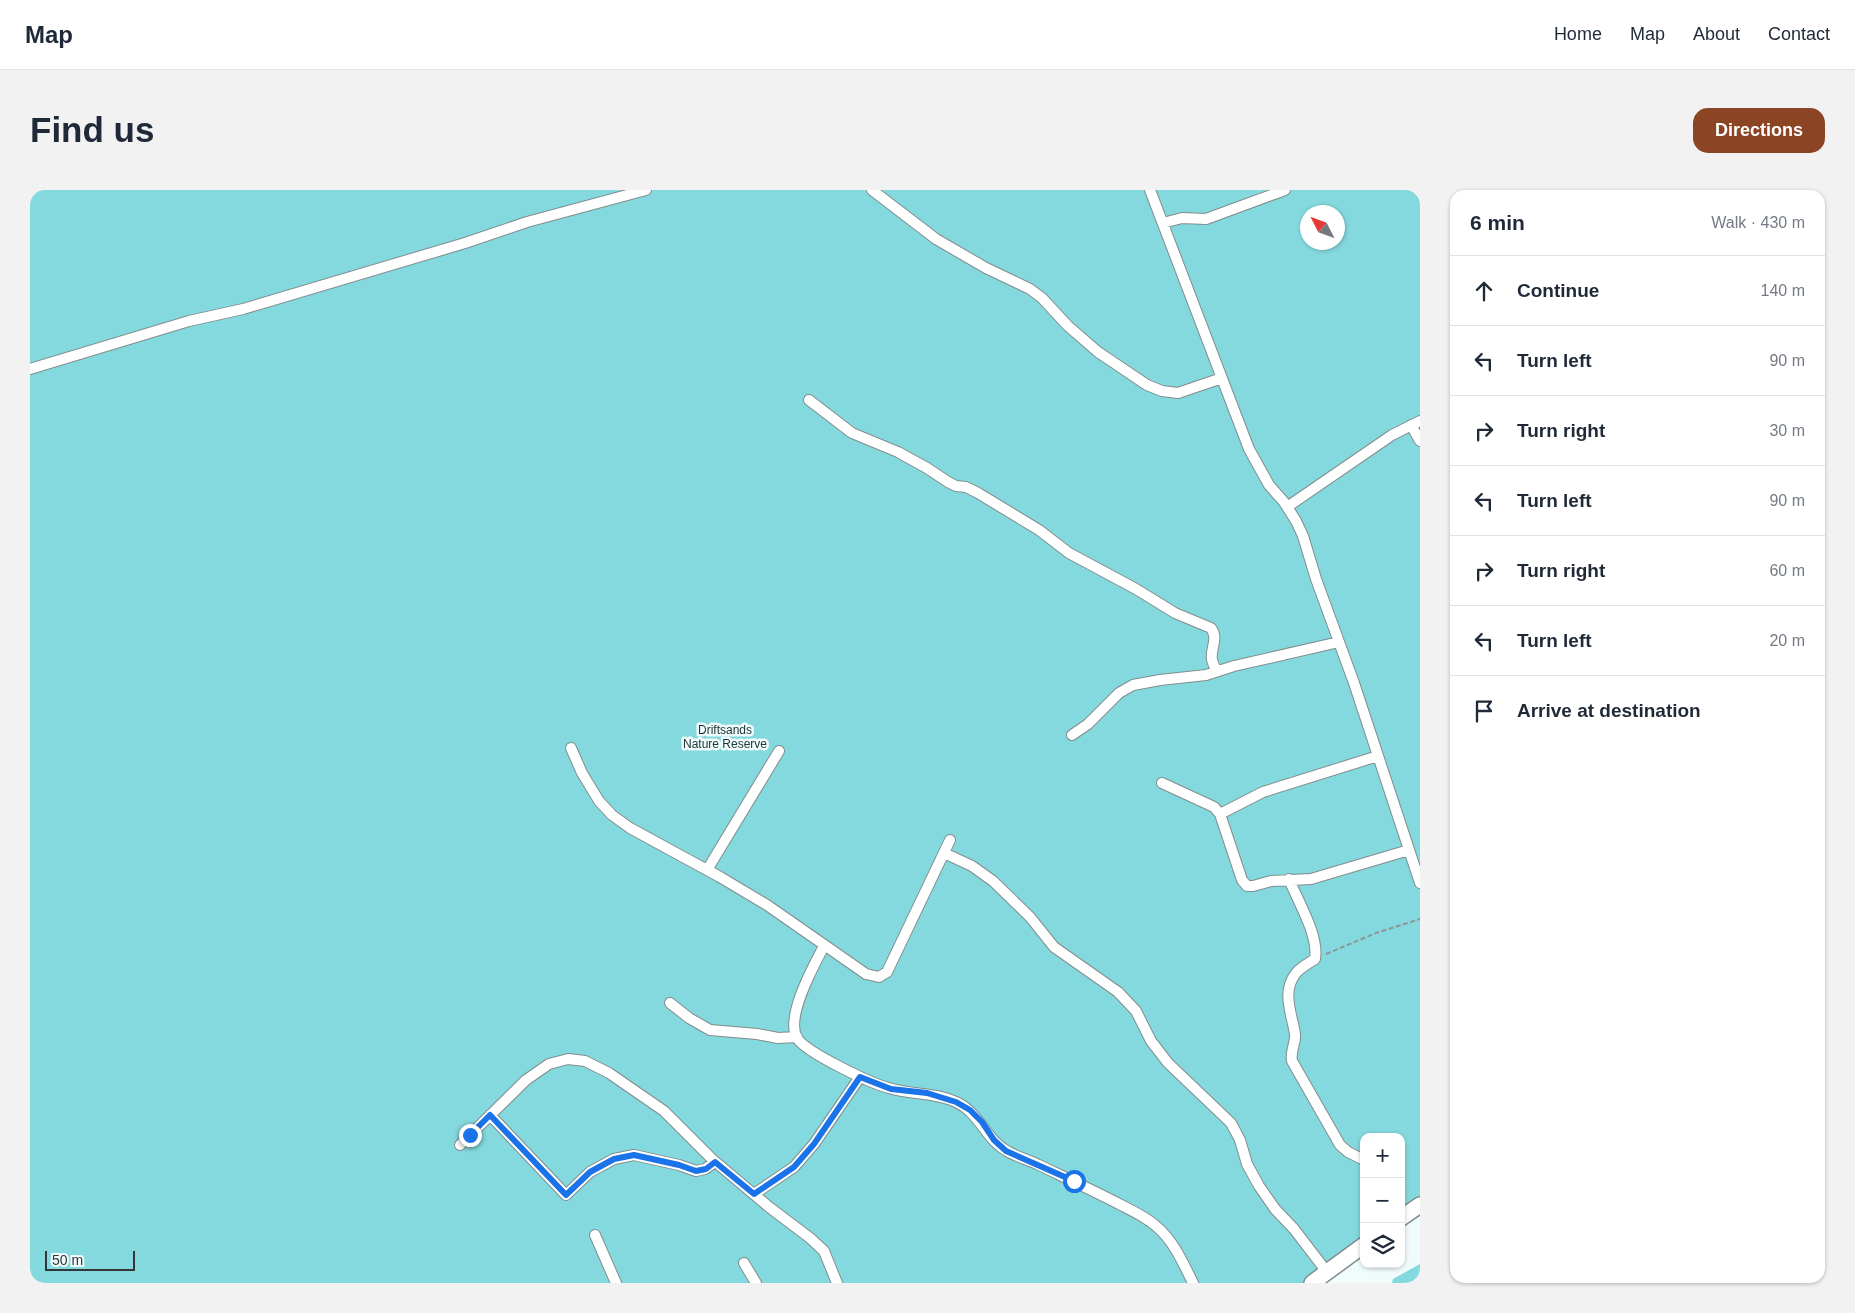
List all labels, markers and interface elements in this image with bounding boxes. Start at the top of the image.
text: Map [25,21,73,48]
text: Home [1554,24,1602,44]
text: Map [1630,24,1665,44]
text: About [1693,24,1740,44]
text: Contact [1768,24,1830,44]
button: Directions [1693,108,1825,153]
text: Find us [30,110,154,149]
north arrow [1300,205,1345,250]
text: 6 min [1470,211,1525,234]
text: Walk · 430 m [1711,214,1805,231]
icon: ahead [1470,277,1498,305]
text: Continue [1517,280,1599,301]
text: 140 m [1761,282,1805,299]
icon: left [1470,347,1498,375]
text: Turn left [1517,350,1592,371]
text: 90 m [1769,352,1805,369]
icon: right [1470,417,1498,445]
text: Turn right [1517,420,1605,441]
text: 30 m [1769,422,1805,439]
icon: left [1470,487,1498,515]
text: Turn left [1517,490,1592,511]
text: 90 m [1769,492,1805,509]
icon: right [1470,557,1498,585]
text: Turn right [1517,560,1605,581]
text: 60 m [1769,562,1805,579]
icon: left [1470,627,1498,655]
text: Turn left [1517,630,1592,651]
text: 20 m [1769,632,1805,649]
icon: arrive [1470,697,1498,725]
text: Arrive at destination [1517,700,1701,721]
park label: Driftsands Nature Reserve [683,723,767,751]
route end [459,1124,482,1147]
map controls [1360,1133,1405,1268]
button: + [1360,1133,1405,1178]
route start [1063,1170,1086,1193]
button: − [1360,1178,1405,1223]
button: layers [1360,1223,1405,1268]
scale bar [45,1248,135,1271]
text: 50 m [52,1252,83,1268]

